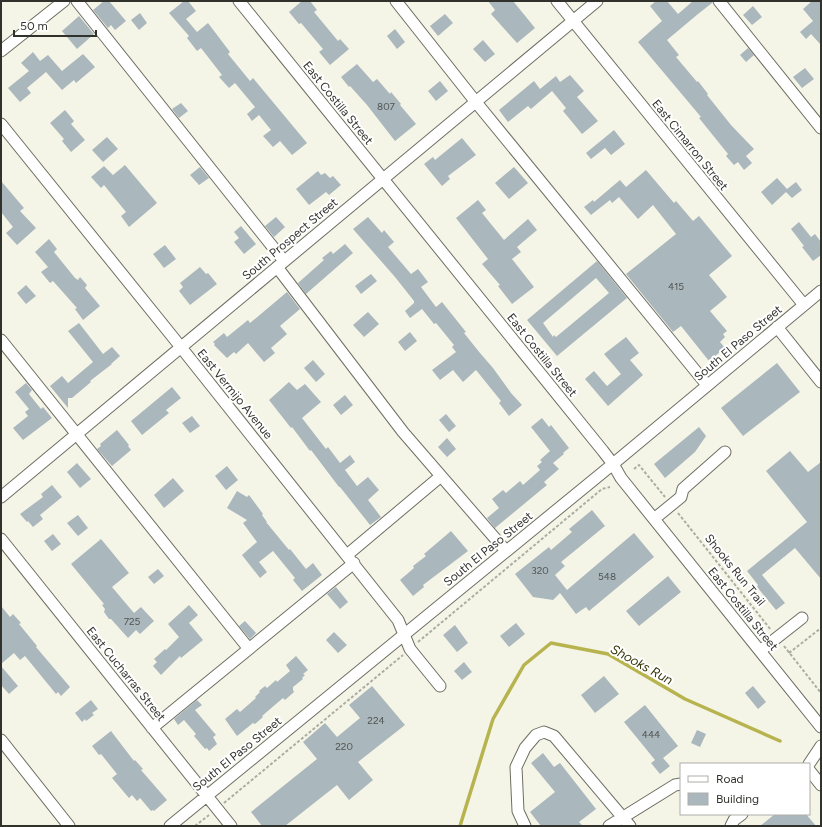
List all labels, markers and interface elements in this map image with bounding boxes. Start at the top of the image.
scale bar [14,12,96,38]
text: 50 m [20,19,48,33]
street label: East Costilla Street [300,59,376,148]
street label: East Cimarron Street [649,97,731,193]
house number: 807 [377,100,396,113]
street label: South Prospect Street [240,195,341,283]
house number: 415 [668,280,684,293]
street label: South El Paso Street [691,302,785,384]
street label: East Costilla Street [504,311,580,400]
street label: East Vermijo Avenue [194,346,276,442]
street label: South El Paso Street [441,509,536,589]
street label: Shooks Run Trail [702,531,768,609]
house number: 320 [531,564,549,577]
street label: East Costilla Street [705,565,781,654]
house number: 548 [598,570,616,583]
house number: 725 [124,615,141,628]
street label: East Cucharras Street [84,624,169,724]
water label: Shooks Run [608,641,675,688]
street label: South El Paso Street [190,714,285,794]
house number: 224 [367,714,385,727]
house number: 444 [642,728,660,741]
house number: 220 [335,740,353,753]
legend [680,763,810,815]
text: Road [716,772,744,786]
text: Building [716,792,759,806]

